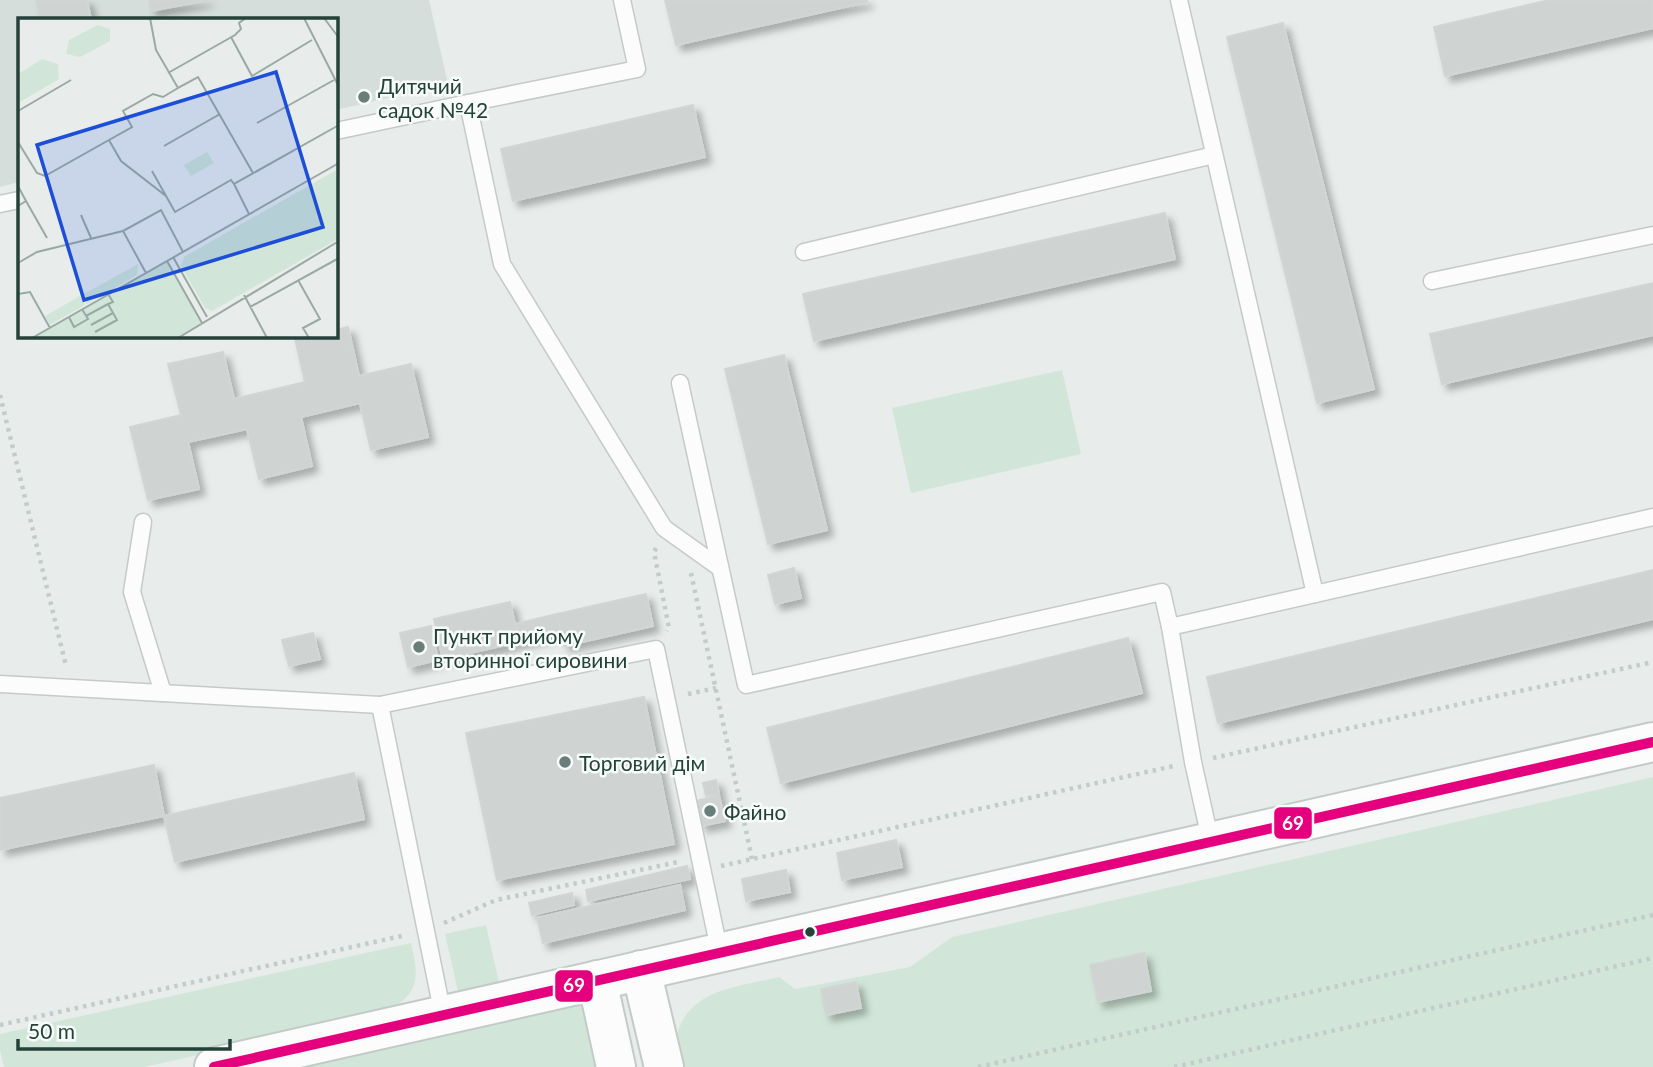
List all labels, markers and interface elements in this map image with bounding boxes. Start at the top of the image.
inset map [18,18,338,338]
place label: Дитячий садок №42 [378,73,488,122]
marker: Дитячий садок №42 [356,89,372,105]
place label: Пункт прийому вторинної сировини [433,623,627,672]
marker: Пункт прийому вторинної сировини [411,639,427,655]
place label: Торговий дім [579,750,705,775]
marker: Торговий дім [557,754,573,770]
place label: Файно [724,799,786,824]
marker: Файно [702,803,718,819]
line badge: 69 [1273,806,1313,840]
text: 69 [1282,811,1304,834]
unlabelled marker [803,925,817,939]
line badge: 69 [554,969,594,1003]
text: 69 [563,973,585,996]
scale bar [18,1007,229,1052]
text: 50 m [28,1018,75,1043]

